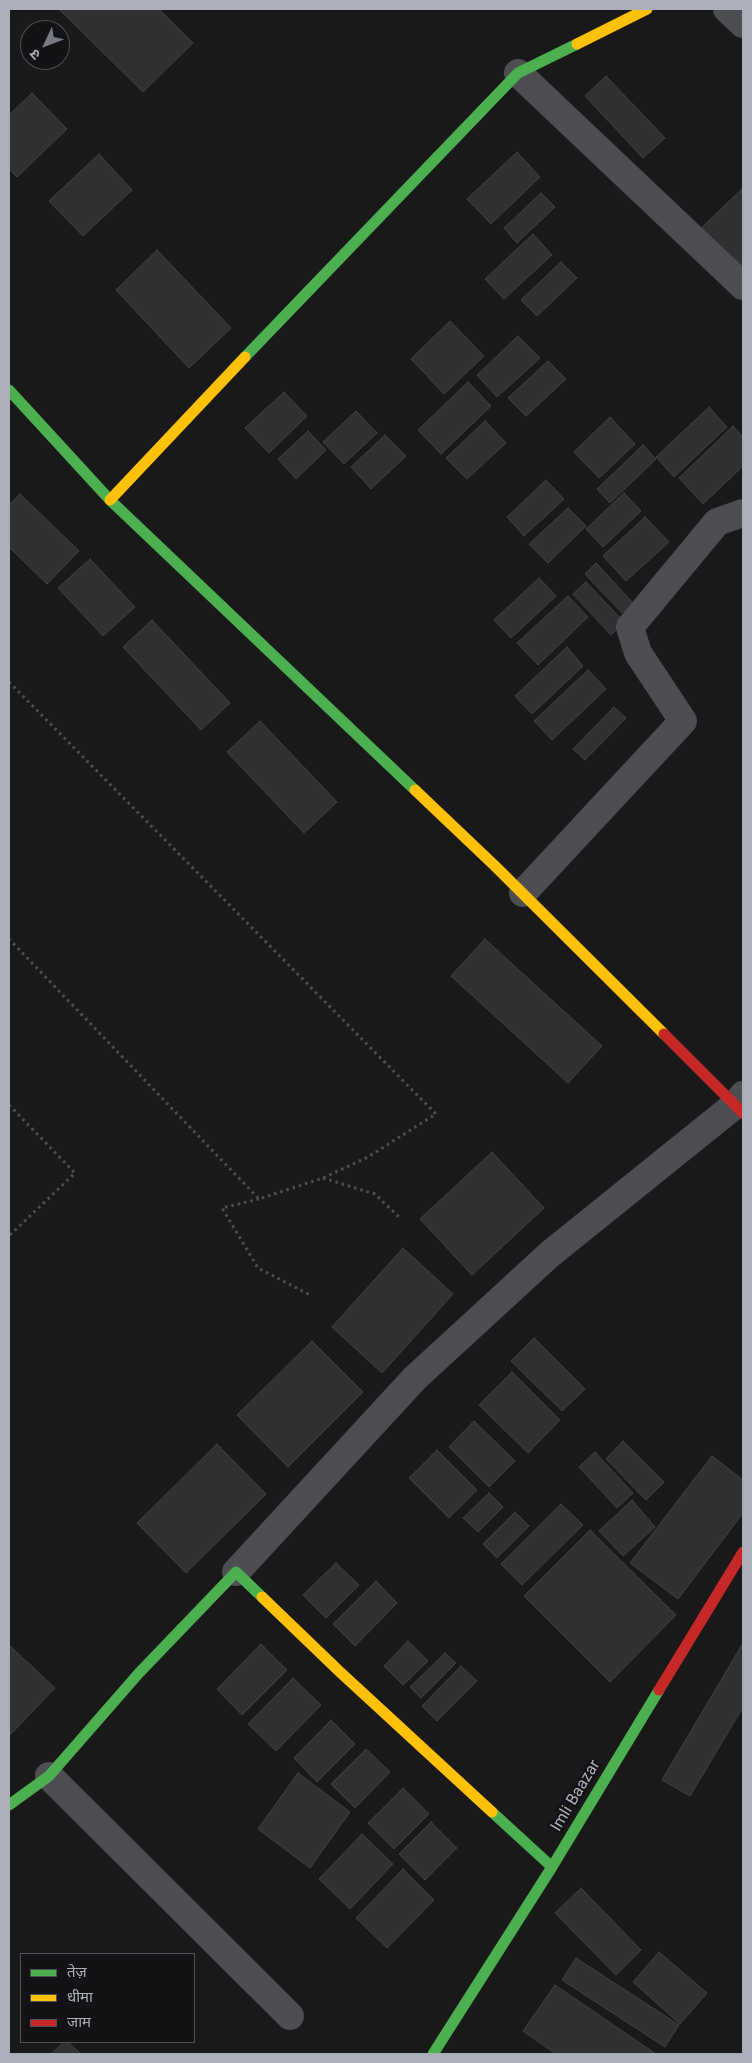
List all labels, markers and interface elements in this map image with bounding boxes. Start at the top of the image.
north arrow [20,20,70,70]
text: उ [26,46,43,63]
street label: Imli Baazar [547,1757,605,1835]
legend [20,1953,195,2043]
text: तेज़ [67,1963,87,1981]
text: धीमा [67,1988,93,2006]
text: जाम [67,2013,91,2031]

